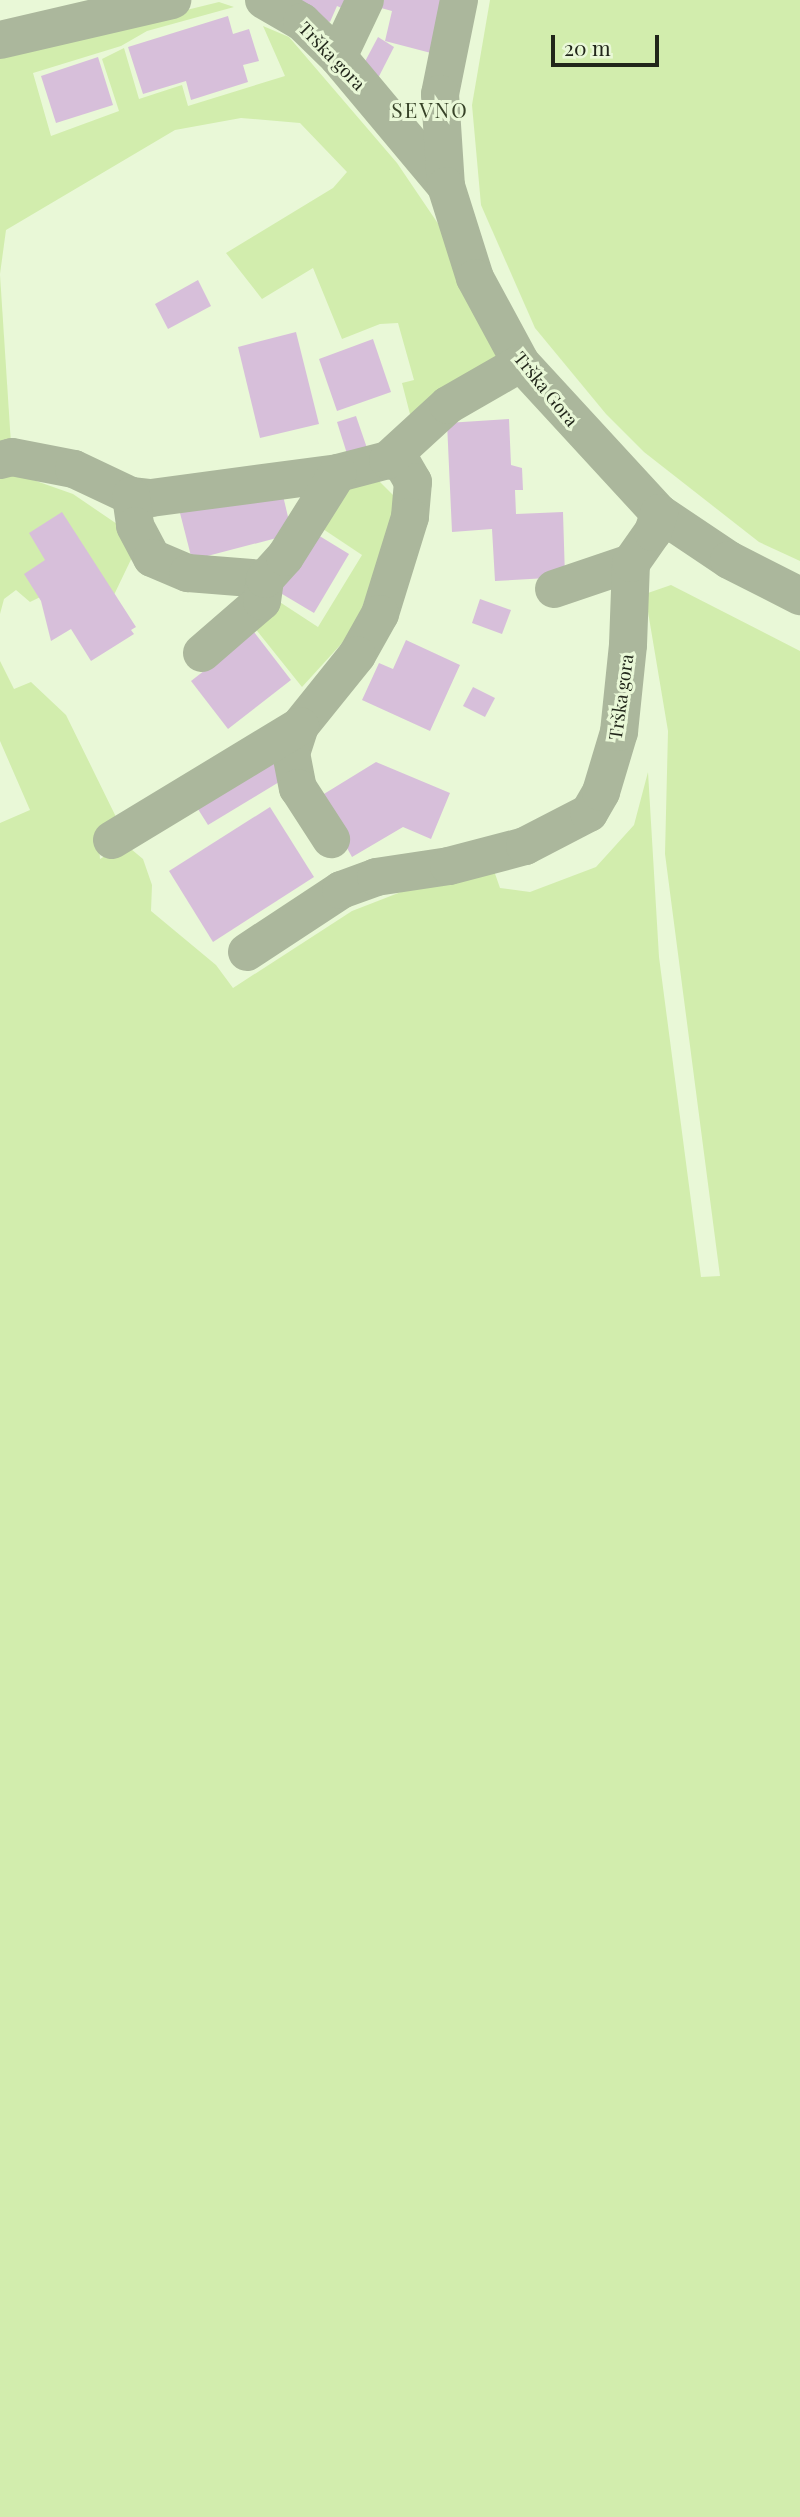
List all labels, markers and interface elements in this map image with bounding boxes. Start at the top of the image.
street label: Trška gora [294,17,370,95]
scale bar [555,21,664,65]
text: 20 m [564,33,611,61]
district label: SEVNO [392,96,468,122]
street label: Trška Gora [509,347,583,431]
street label: Trška gora [604,653,638,741]

